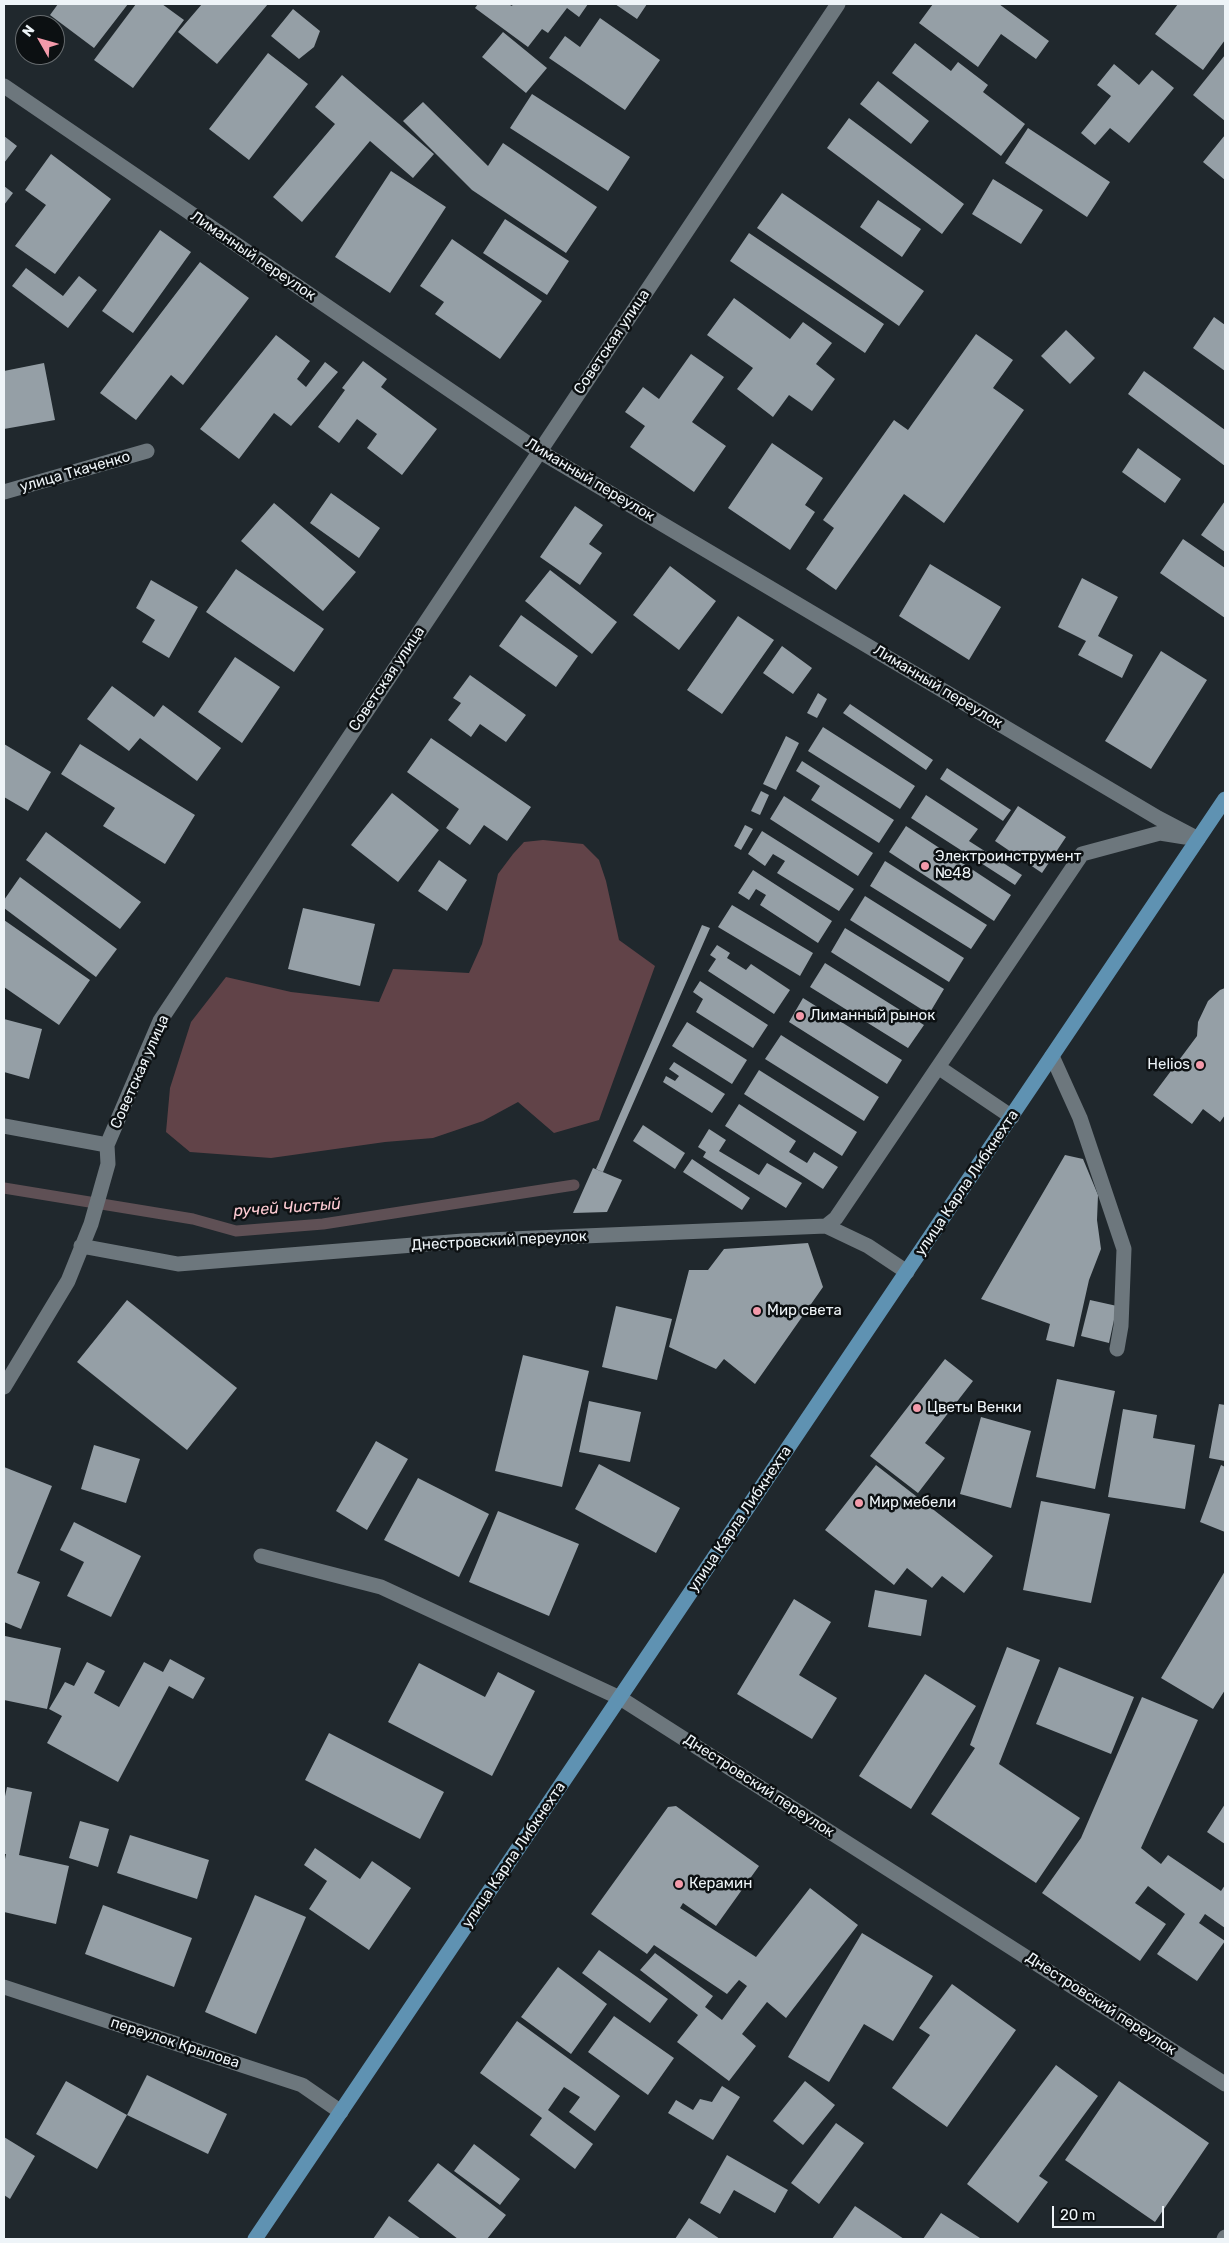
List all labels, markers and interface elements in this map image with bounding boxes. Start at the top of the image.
north arrow [15,15,65,65]
text: N [19,22,38,40]
street label: Лиманный переулок [187,207,319,305]
street label: Советская улица [570,286,654,398]
street label: Лиманный переулок [522,434,658,526]
street label: улица Ткаченко [18,448,132,496]
street label: Советская улица [345,623,429,735]
street label: Лиманный переулок [870,641,1006,733]
place label: Электроинструмент №48 [935,848,1081,883]
marker: Электроинструмент №48 [919,860,931,872]
place label: Лиманный рынок [810,1007,935,1025]
marker: Лиманный рынок [794,1010,806,1022]
street label: Советская улица [107,1012,173,1132]
place label: Helios [1147,1056,1190,1074]
marker: Helios [1194,1059,1206,1071]
street label: улица Карла Либкнехта [911,1107,1023,1259]
water label: ручей Чистый [233,1195,341,1221]
street label: Днестровский переулок [411,1227,587,1255]
place label: Мир света [767,1302,842,1320]
marker: Мир света [751,1305,763,1317]
place label: Цветы Венки [927,1399,1022,1417]
marker: Цветы Венки [911,1402,923,1414]
street label: улица Карла Либкнехта [684,1443,796,1595]
place label: Мир мебели [869,1494,956,1512]
marker: Мир мебели [853,1497,865,1509]
street label: Днестровский переулок [680,1731,838,1841]
street label: улица Карла Либкнехта [458,1779,570,1931]
place label: Керамин [689,1875,752,1893]
marker: Керамин [673,1878,685,1890]
street label: Днестровский переулок [1022,1949,1180,2059]
street label: переулок Крылова [108,2014,242,2072]
scale bar [1054,2196,1166,2228]
text: 20 m [1060,2206,1095,2224]

